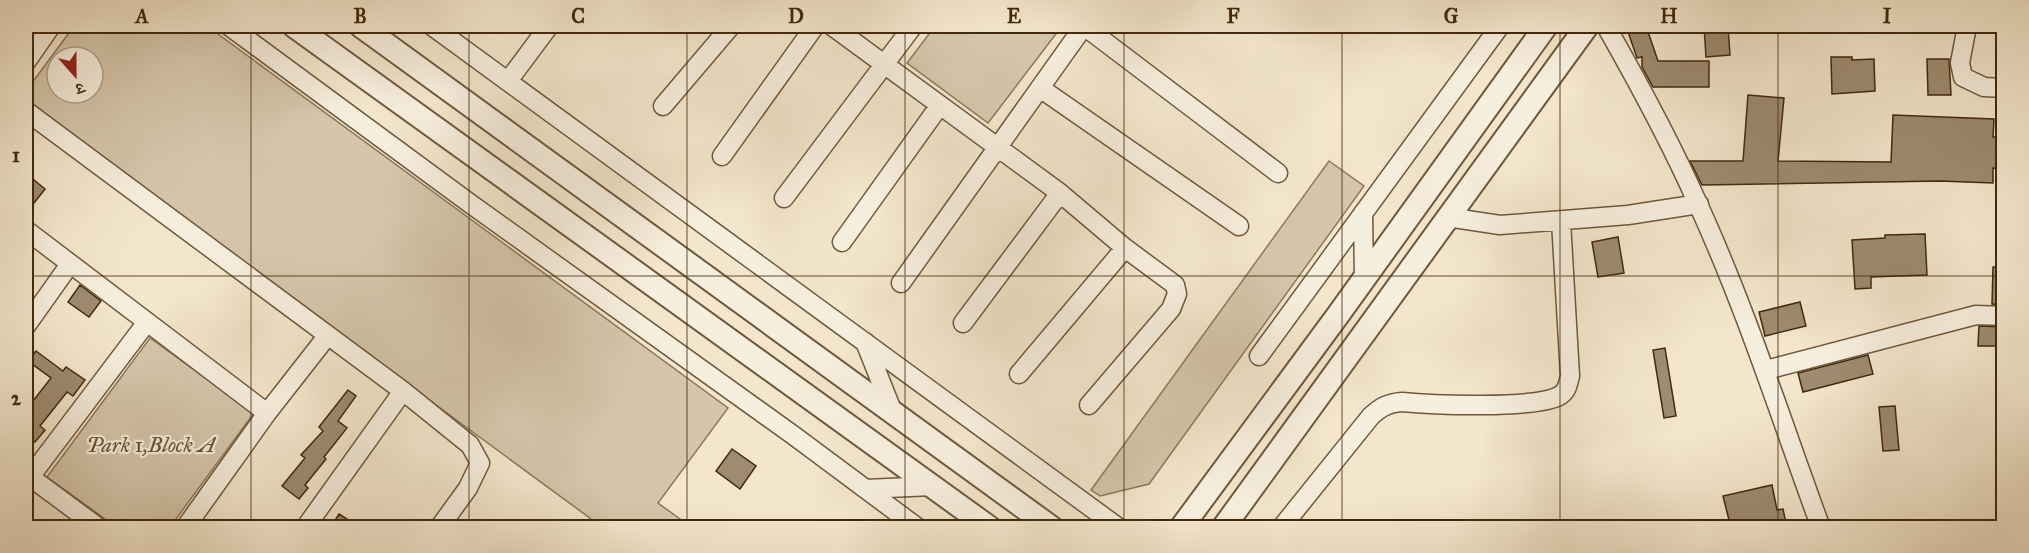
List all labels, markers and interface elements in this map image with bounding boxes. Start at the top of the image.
text: A [133,4,149,28]
text: B [353,4,367,28]
text: C [571,4,585,28]
text: D [788,4,804,28]
text: E [1007,4,1022,28]
text: F [1226,4,1240,28]
text: G [1444,4,1459,28]
text: H [1660,4,1678,28]
text: I [1883,4,1892,28]
north arrow [45,45,105,105]
text: उ [71,78,88,100]
text: 1 [12,143,20,167]
text: 2 [11,386,22,410]
park label: Park 1,Block A [86,432,216,458]

